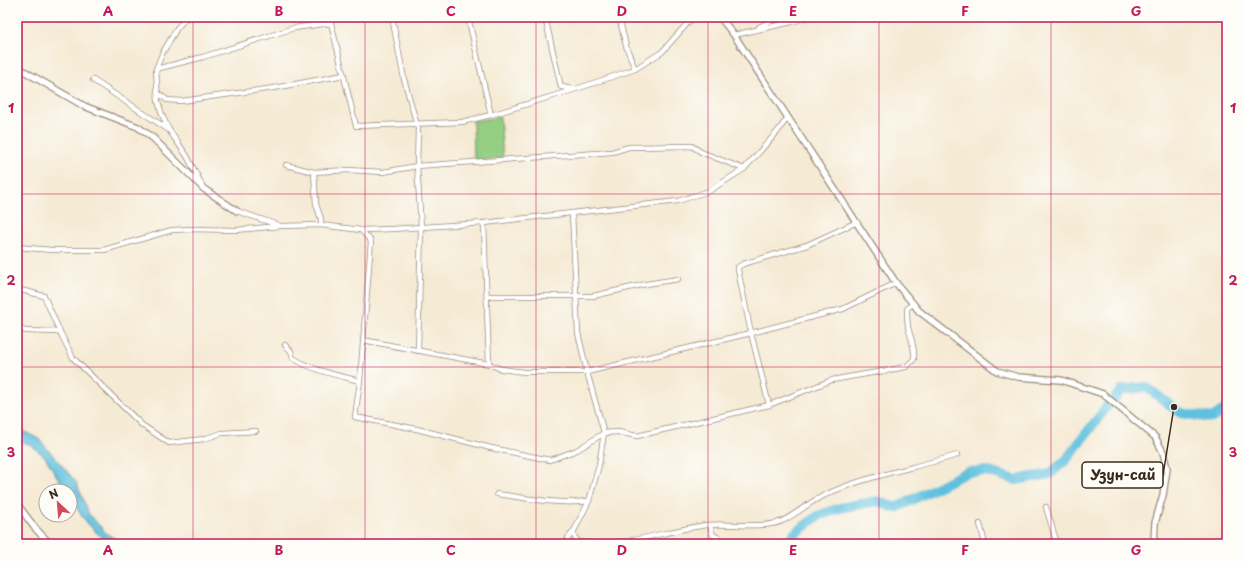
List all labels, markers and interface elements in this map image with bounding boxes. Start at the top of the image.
text: A [103,1,113,20]
text: B [275,1,284,20]
text: C [446,1,456,20]
text: D [617,1,627,20]
text: E [789,1,797,20]
text: F [961,1,969,20]
text: G [1131,1,1141,20]
text: 1 [8,98,14,117]
text: 1 [1230,98,1236,117]
text: 2 [6,270,16,289]
text: 2 [1228,270,1238,289]
text: 3 [7,442,16,461]
text: 3 [1229,442,1238,461]
callout: Узун-сай [1082,462,1163,488]
text: Узун-сай [1089,464,1156,485]
north arrow [38,483,78,523]
text: N [46,484,61,503]
text: A [103,540,113,559]
text: B [275,540,284,559]
text: C [446,540,456,559]
text: D [617,540,627,559]
text: E [789,540,797,559]
text: F [961,540,969,559]
text: G [1131,540,1141,559]

